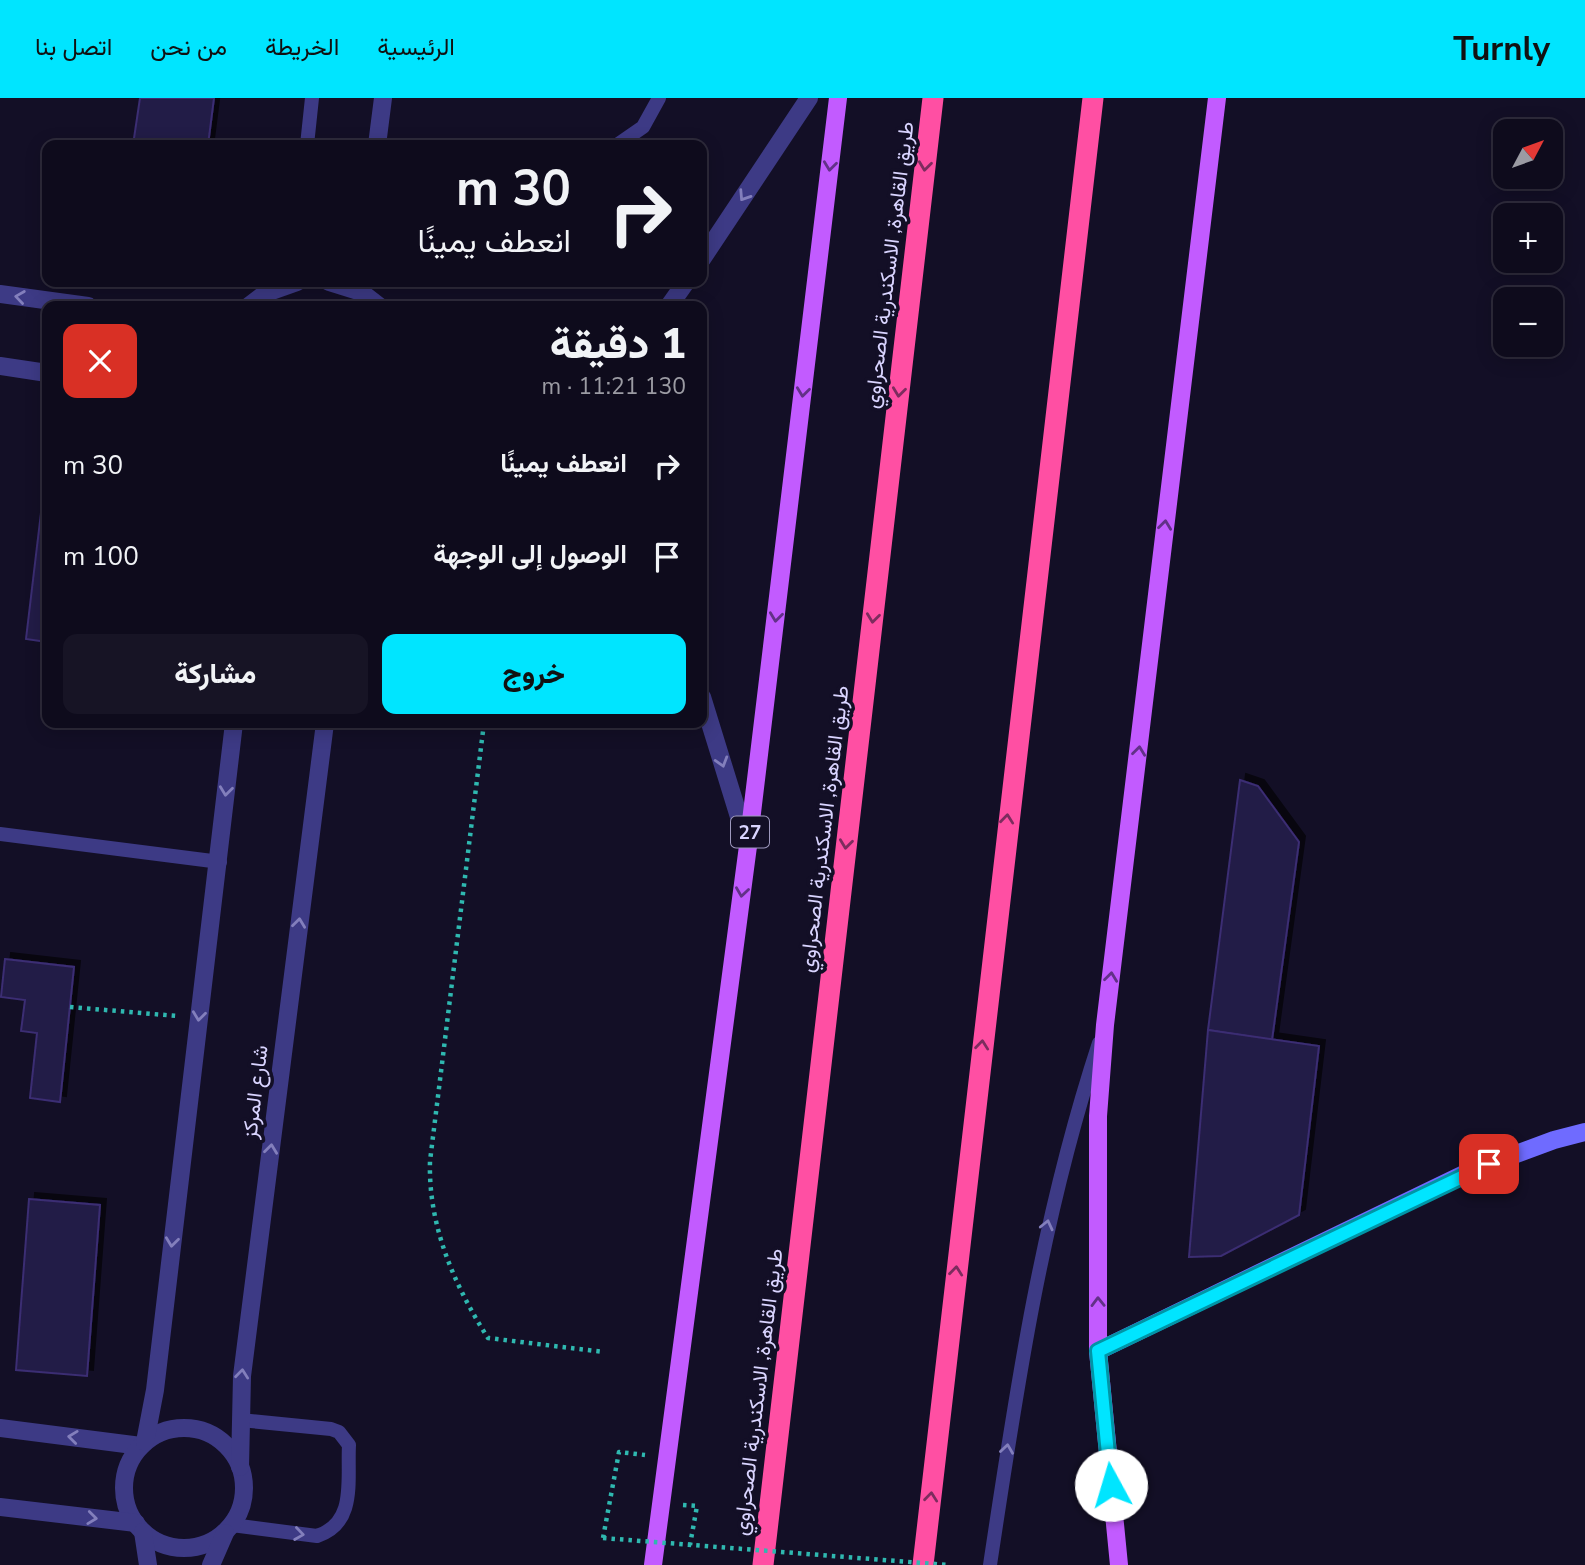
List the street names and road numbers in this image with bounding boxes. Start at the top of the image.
street label: طريق القاهرة, الاسكندرية الصحراوي [857,120,923,411]
street label: طريق القاهرة, الاسكندرية الصحراوي [792,684,858,975]
road number: 27 [731,817,769,848]
street label: شارع المركز [235,1044,275,1141]
street label: طريق القاهرة, الاسكندرية الصحراوي [726,1247,792,1538]

